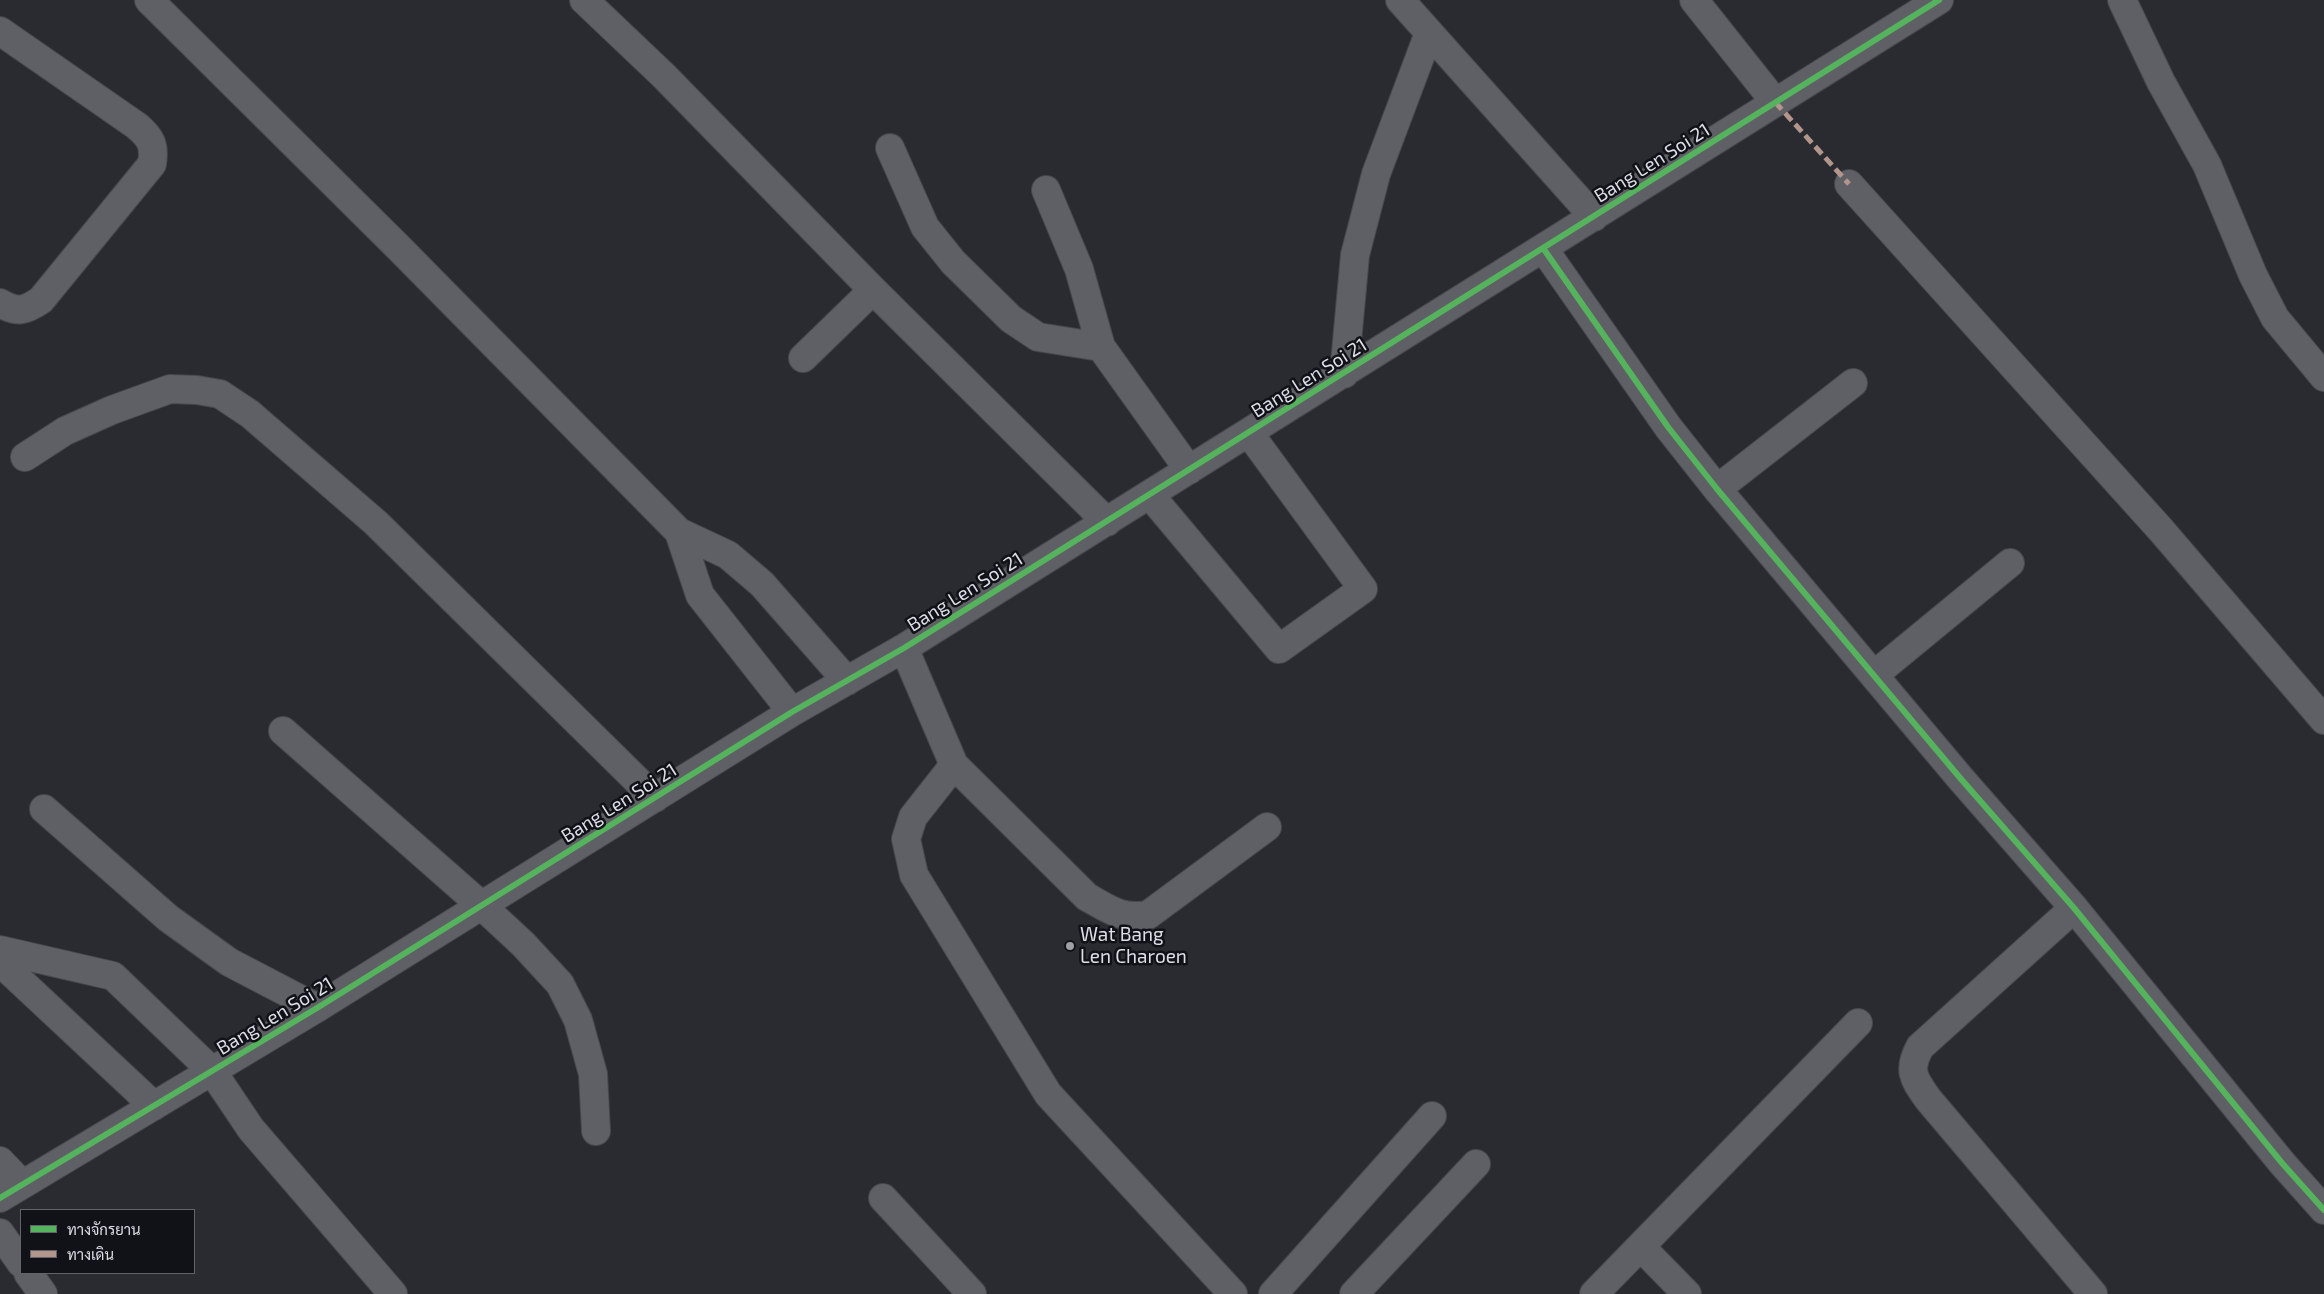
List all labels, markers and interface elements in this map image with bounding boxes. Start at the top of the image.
street label: Bang Len Soi 21 [1590,118,1714,208]
street label: Bang Len Soi 21 [1247,333,1371,423]
street label: Bang Len Soi 21 [903,547,1027,637]
street label: Bang Len Soi 21 [557,758,681,848]
place label: Wat Bang Len Charoen [1080,924,1187,968]
marker: Wat Bang Len Charoen [1064,940,1076,952]
street label: Bang Len Soi 21 [213,972,337,1060]
legend [20,1209,195,1274]
text: ทางจักรยาน [67,1220,141,1238]
text: ทางเดิน [67,1245,114,1263]

